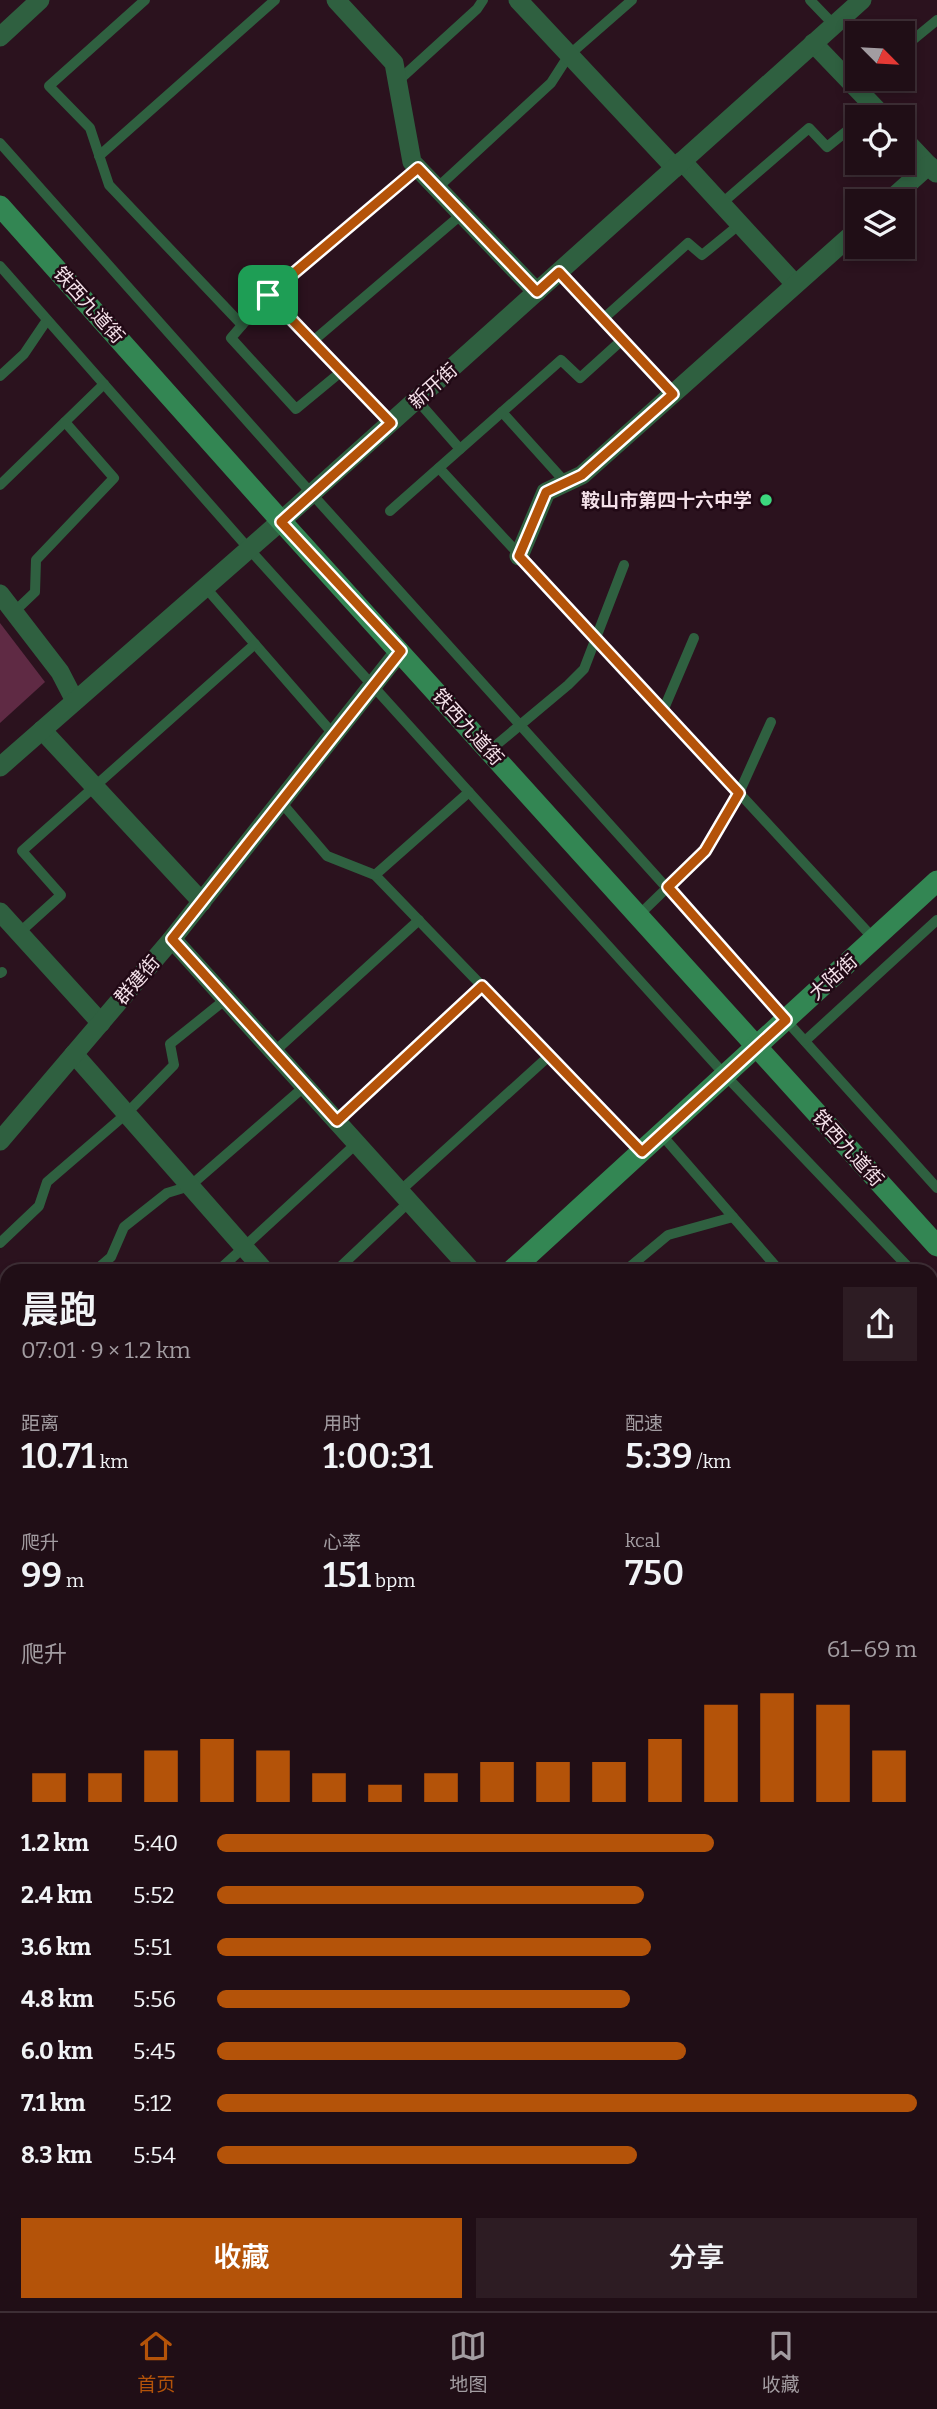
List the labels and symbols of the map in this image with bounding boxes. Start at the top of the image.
north arrow [845,21,915,91]
street label: 铁西九道街 [49,262,129,348]
pin [238,265,298,325]
street label: 新开街 [404,358,462,414]
place label: 鞍山市第四十六中学 [581,489,752,512]
marker: 鞍山市第四十六中学 [758,492,774,508]
street label: 铁西九道街 [428,684,508,770]
street label: 大陆街 [804,949,862,1005]
street label: 群建街 [110,951,164,1009]
street label: 铁西九道街 [808,1105,888,1191]

